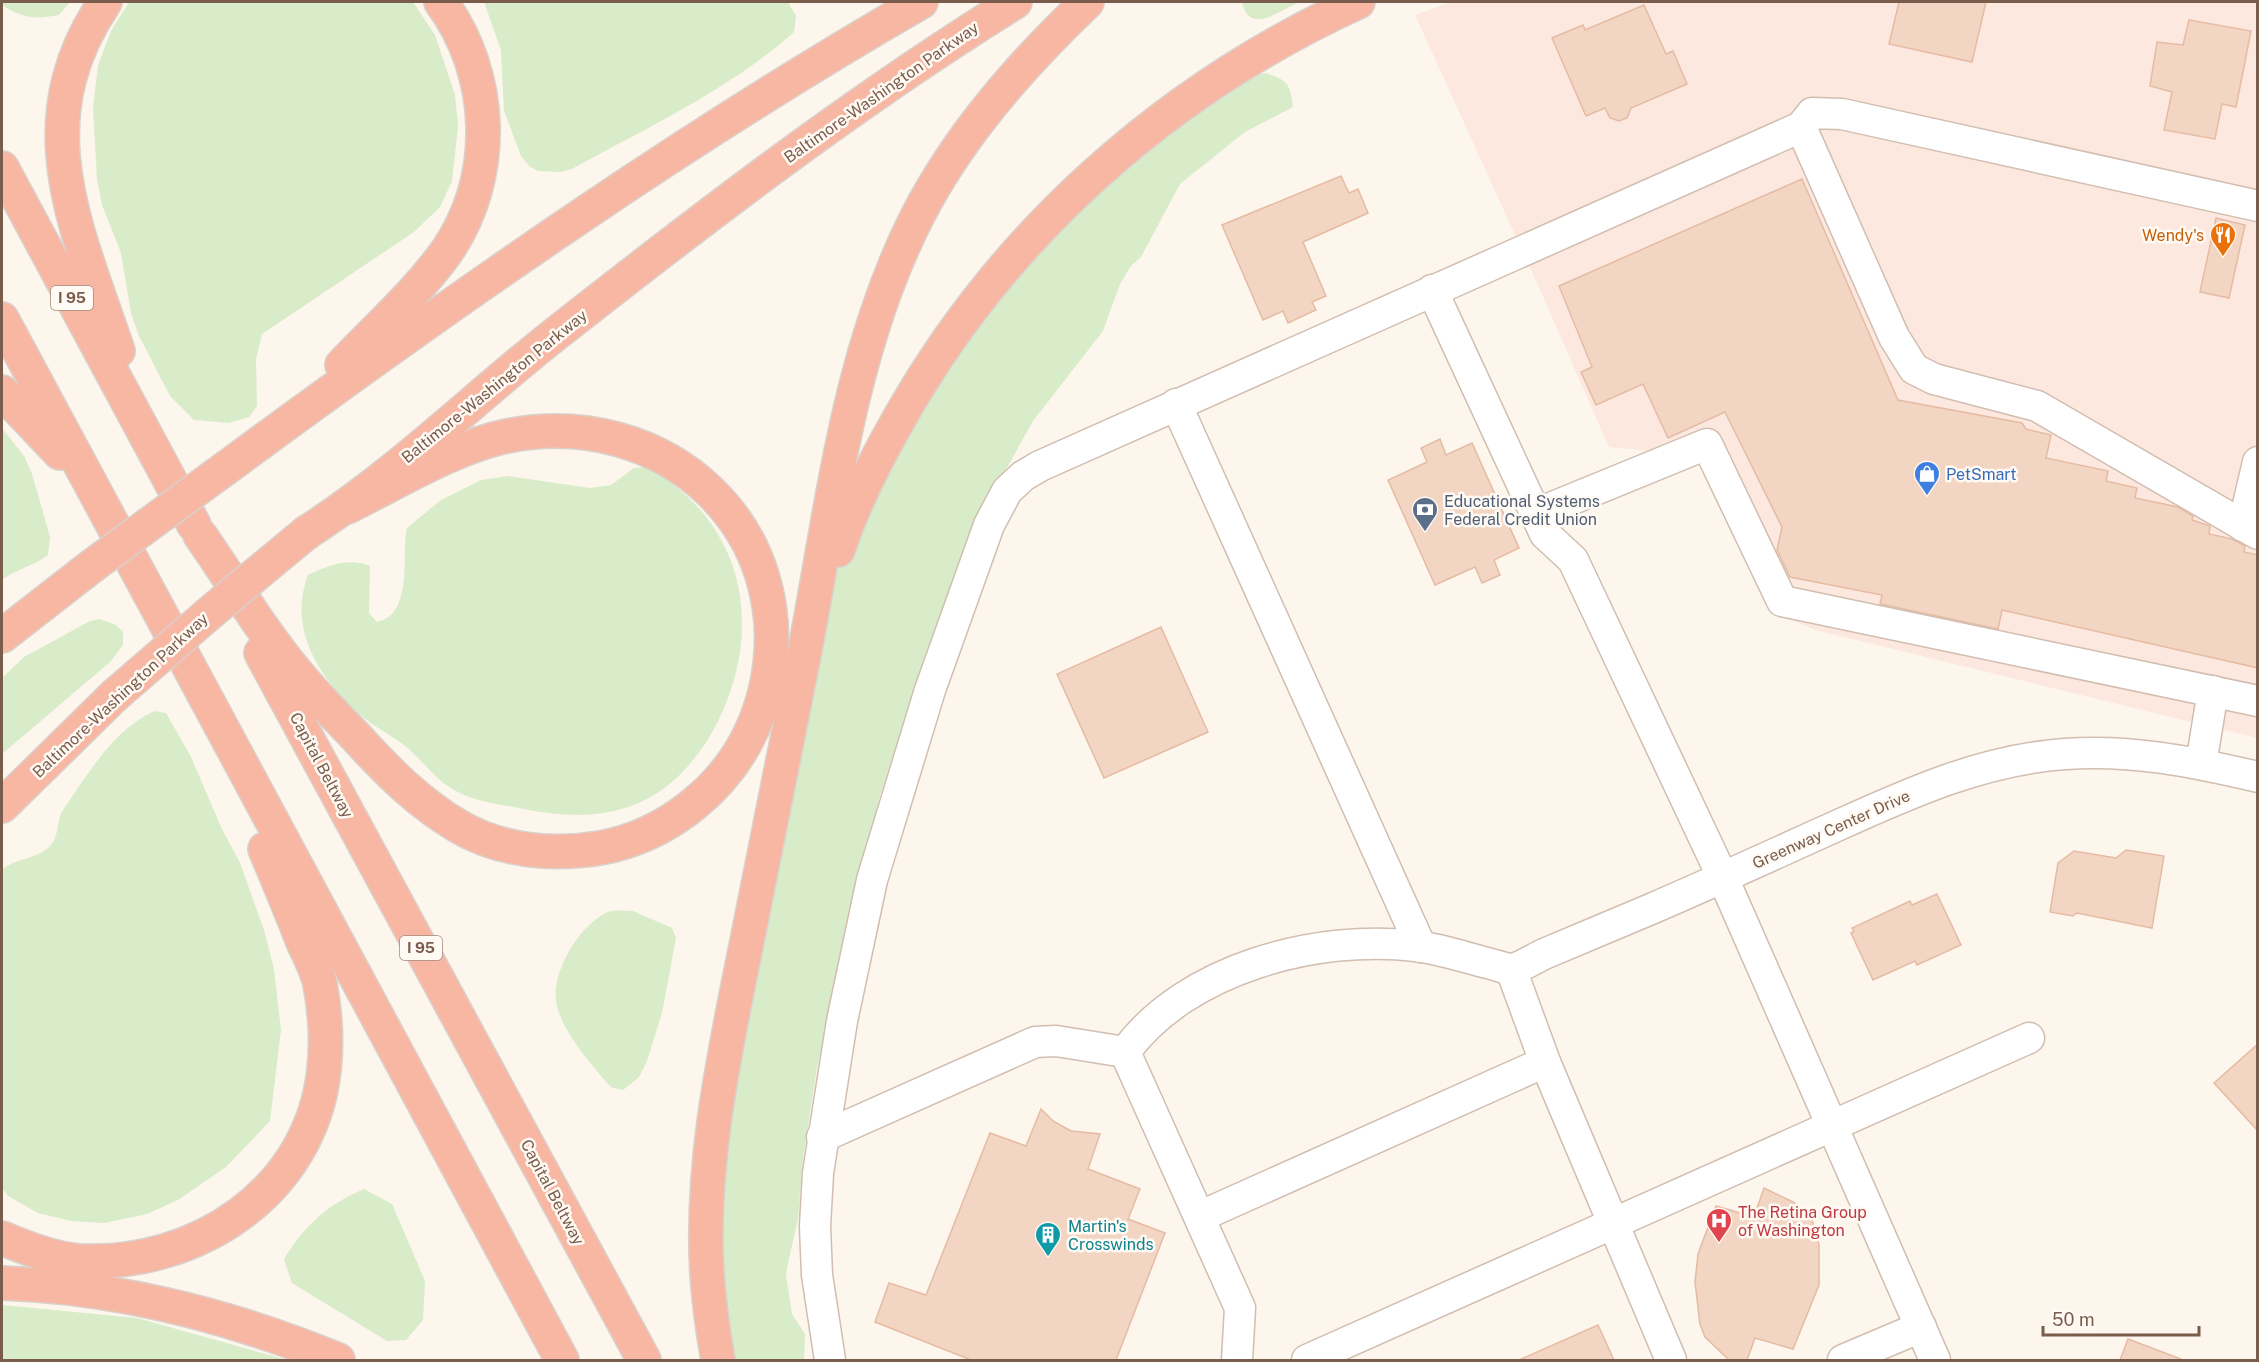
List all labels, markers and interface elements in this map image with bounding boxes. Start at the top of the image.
street label: Baltimore-Washington Parkway [780,18,983,167]
restaurant icon: Wendy's [2208,220,2238,258]
place label: Wendy's [2142,226,2204,245]
road number: I 95 [51,286,93,310]
street label: Baltimore-Washington Parkway [398,305,591,467]
shop icon: PetSmart [1912,459,1942,497]
place label: PetSmart [1946,465,2017,484]
place label: Educational Systems Federal Credit Union [1444,492,1600,529]
bank icon: Educational Systems Federal Credit Union [1410,495,1440,533]
street label: Baltimore-Washington Parkway [29,609,212,782]
street label: Capital Beltway [286,709,358,822]
street label: Greenway Center Drive [1749,786,1913,873]
road number: I 95 [400,936,442,960]
street label: Capital Beltway [517,1136,589,1249]
place label: The Retina Group of Washington [1738,1203,1867,1240]
hospital icon: The Retina Group of Washington [1704,1206,1734,1244]
place label: Martin's Crosswinds [1068,1217,1154,1254]
building icon: Martin's Crosswinds [1033,1220,1063,1258]
scale bar [2043,1299,2199,1337]
text: 50 m [2052,1309,2095,1330]

